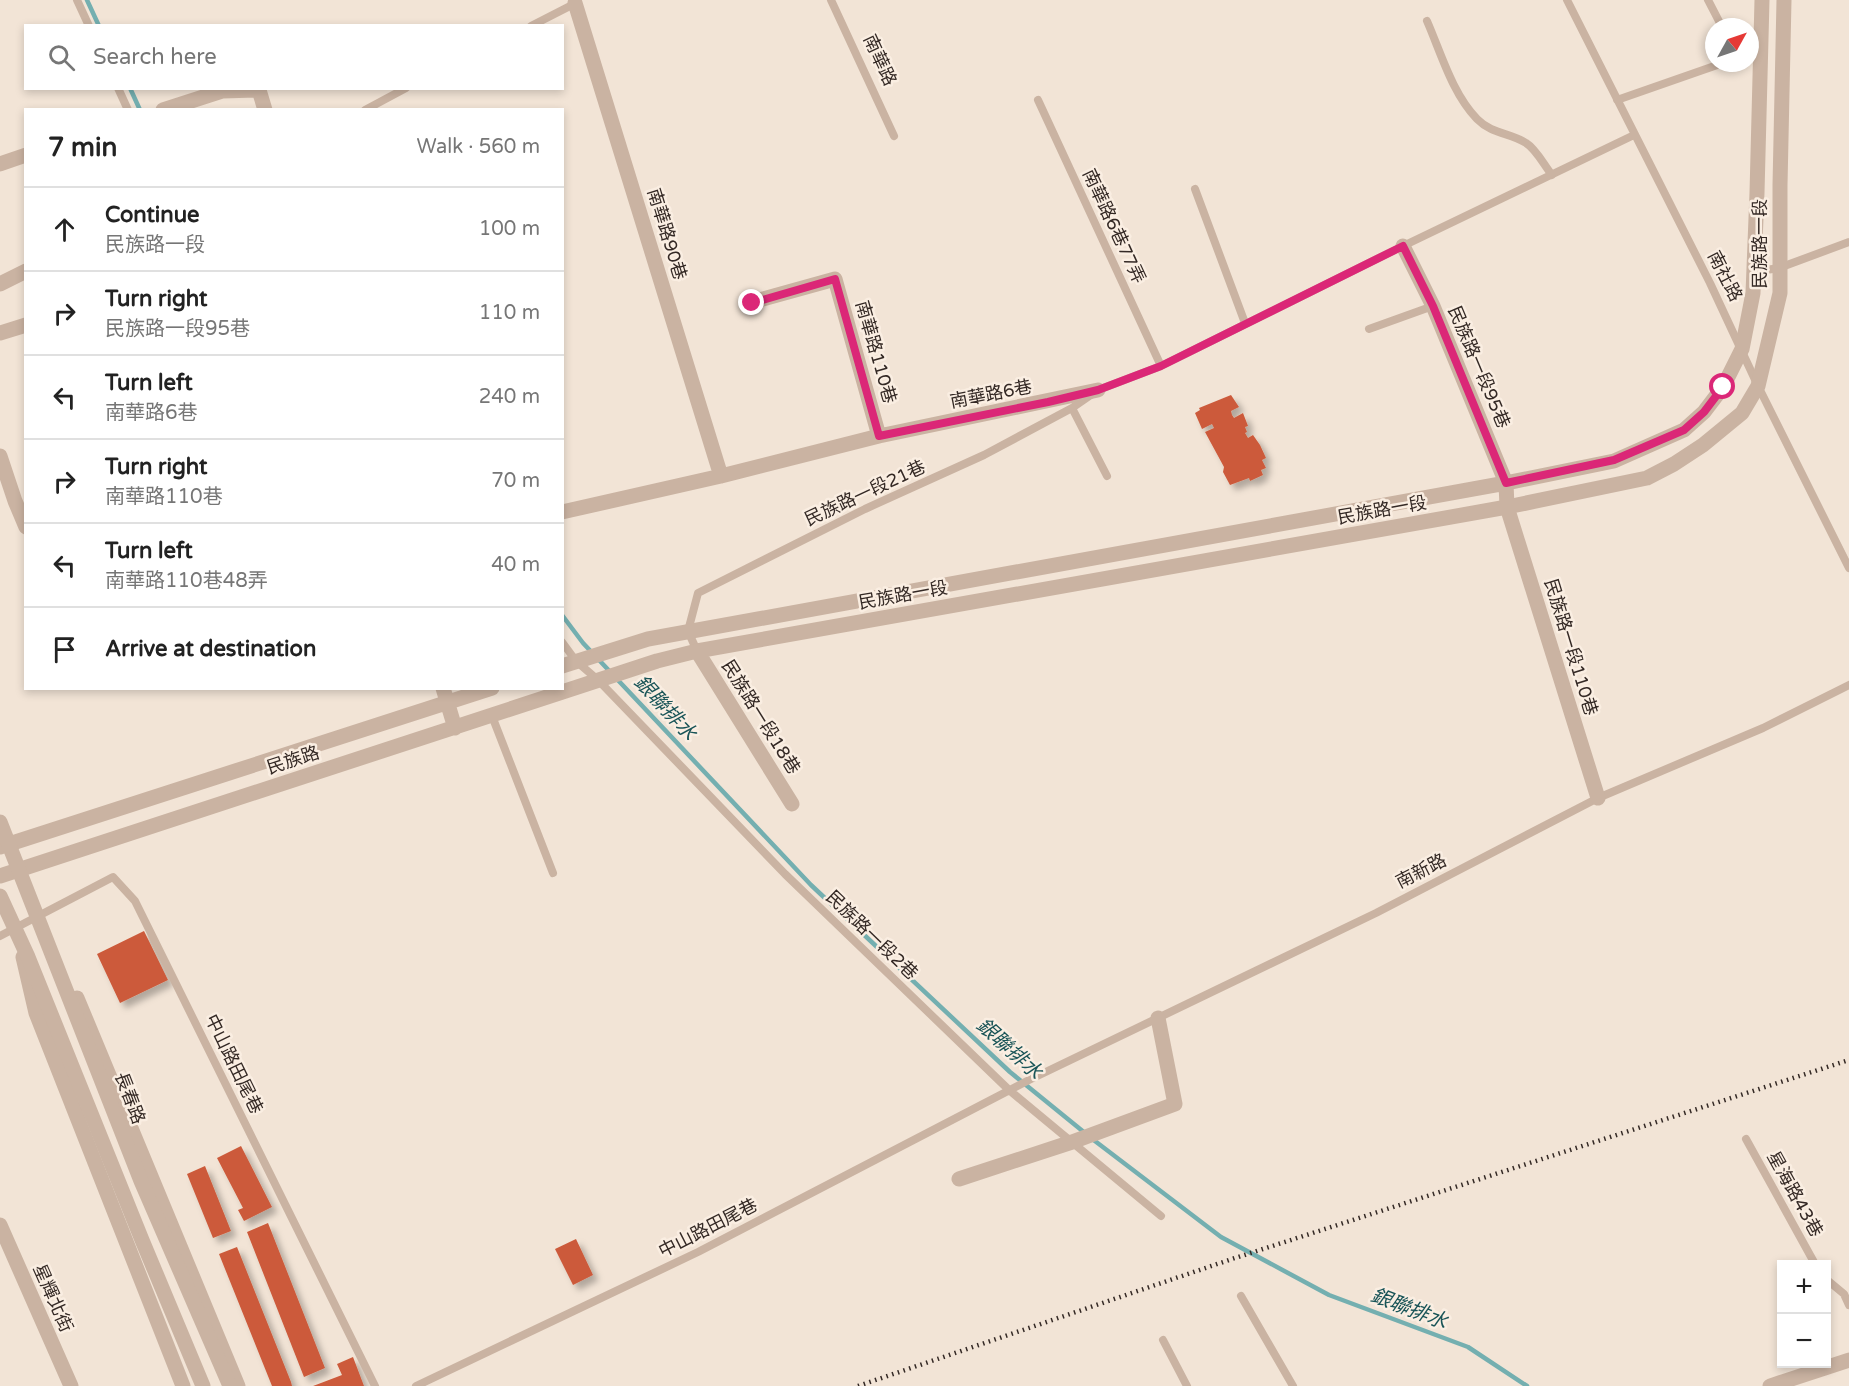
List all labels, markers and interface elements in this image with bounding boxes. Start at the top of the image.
north arrow [1705,18,1759,72]
search box [24,24,564,90]
street label: 南華路 [859,31,901,89]
icon: search [45,41,78,74]
text: Search here [93,44,217,70]
text: 7 min [48,132,117,163]
text: Walk · 560 m [417,135,540,159]
street label: 南華路6巷77弄 [1078,165,1150,287]
street label: 南華路90巷 [643,186,691,282]
street label: 民族路一段 [1749,199,1771,289]
text: Continue [105,202,200,228]
icon: ahead [48,213,81,246]
text: 100 m [479,217,540,241]
text: 民族路一段 [105,233,205,257]
street label: 南社路 [1703,247,1747,305]
text: Turn right [105,286,207,312]
route end [738,289,764,315]
icon: right [48,297,81,330]
street label: 南華路110巷 [851,298,901,406]
text: 110 m [479,301,540,325]
street label: 民族路一段95巷 [1443,303,1515,431]
text: 民族路一段95巷 [105,317,250,341]
text: Turn left [105,370,193,396]
route start [1709,373,1735,399]
street label: 南華路6巷 [948,375,1034,413]
icon: left [48,381,81,414]
text: 240 m [479,385,540,409]
text: 南華路6巷 [105,401,198,425]
text: Turn right [105,454,207,480]
street label: 民族路一段21巷 [801,455,929,531]
icon: right [48,465,81,498]
text: 70 m [491,469,540,493]
text: 南華路110巷 [105,485,223,509]
street label: 民族路一段 [1336,491,1428,529]
text: Turn left [105,538,193,564]
icon: left [48,549,81,582]
text: 40 m [491,553,540,577]
text: 南華路110巷48弄 [105,569,268,593]
street label: 民族路一段 [857,576,949,614]
street label: 民族路一段110巷 [1540,576,1602,718]
icon: arrive [48,633,81,666]
text: Arrive at destination [105,636,316,662]
street label: 民族路一段18巷 [717,656,805,778]
water label: 銀聯排水 [629,671,702,746]
street label: 民族路 [264,741,322,779]
street label: 南新路 [1392,849,1450,893]
street label: 民族路一段2巷 [821,886,923,984]
street label: 中山路田尾巷 [200,1011,268,1117]
water label: 銀聯排水 [971,1013,1047,1085]
street label: 長春路 [110,1069,150,1127]
street label: 星海路43巷 [1762,1147,1828,1241]
street label: 中山路田尾巷 [655,1194,761,1262]
map controls [1777,1260,1831,1368]
button: + [1777,1260,1831,1314]
street label: 星輝北街 [28,1261,78,1335]
water label: 銀聯排水 [1367,1283,1452,1335]
button: − [1777,1314,1831,1368]

